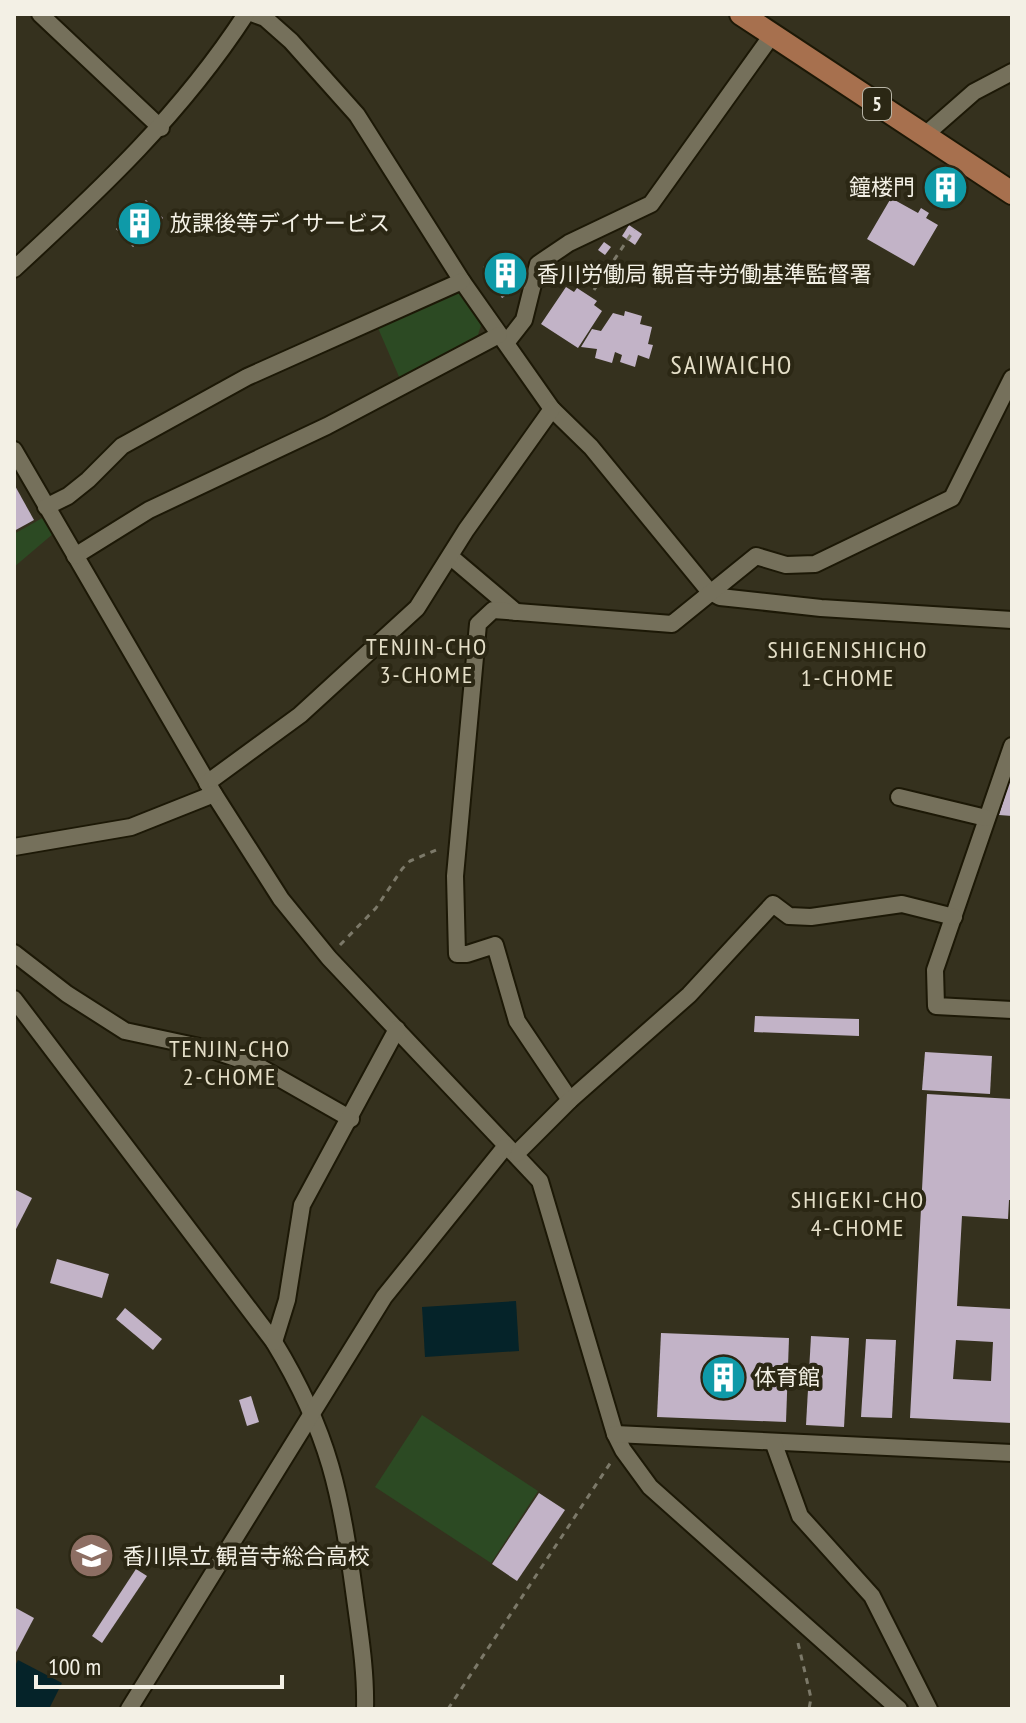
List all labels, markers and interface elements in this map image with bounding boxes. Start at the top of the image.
road number: 5 [863,88,891,120]
building icon: 鐘楼門 [922,163,970,211]
place label: 鐘楼門 [849,173,915,201]
building icon: 放課後等デイサービス [115,199,163,247]
place label: 放課後等デイサービス [170,209,390,237]
building icon: 香川労働局 観音寺労働基準監督署 [482,250,530,298]
place label: 香川労働局 観音寺労働基準監督署 [537,260,872,288]
district label: SAIWAICHO [671,348,793,381]
district label: TENJIN-CHO 3-CHOME [366,631,488,690]
district label: SHIGENISHICHO 1-CHOME [767,634,929,693]
district label: TENJIN-CHO 2-CHOME [169,1033,291,1092]
district label: SHIGEKI-CHO 4-CHOME [791,1184,925,1243]
building icon: 体育館 [699,1353,747,1401]
place label: 体育館 [754,1363,820,1391]
school or university icon: 香川県立 観音寺総合高校 [68,1532,116,1580]
place label: 香川県立 観音寺総合高校 [123,1542,370,1570]
scale bar [36,1639,282,1689]
text: 100 m [48,1651,101,1682]

